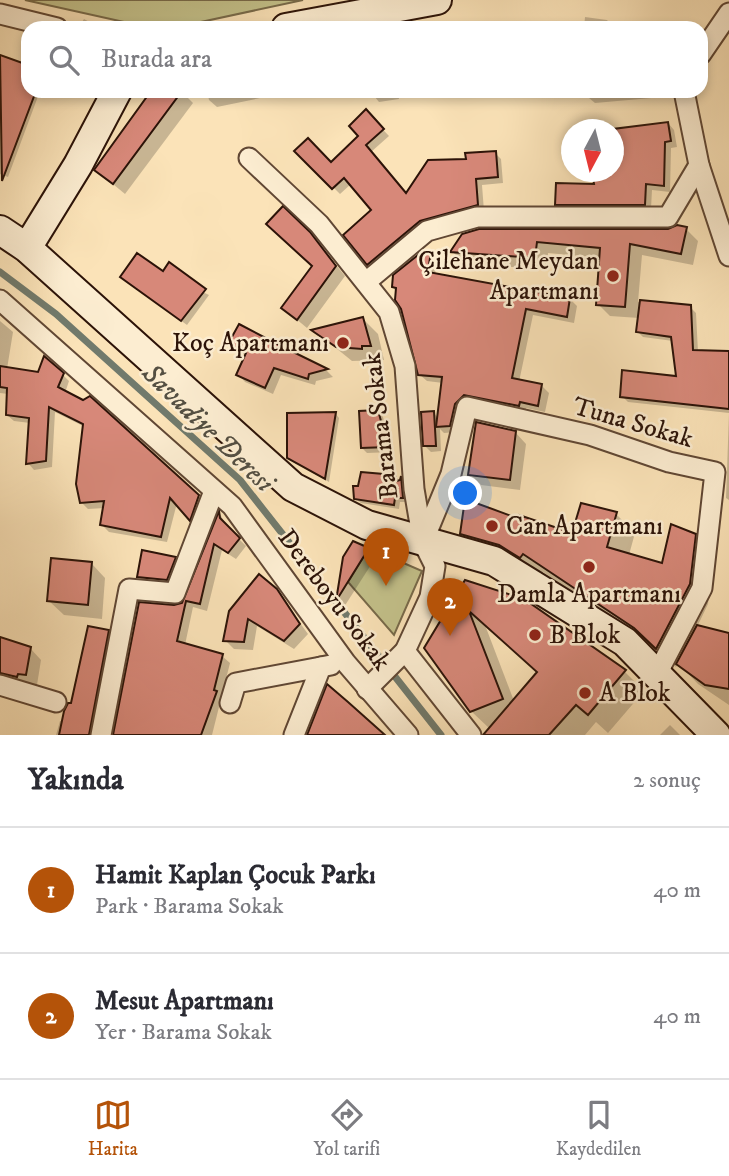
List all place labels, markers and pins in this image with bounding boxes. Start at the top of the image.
place label: Çilehane Meydan Apartmanı [418,245,599,308]
marker: Çilehane Meydan Apartmanı [605,268,621,284]
place label: Koç Apartmanı [172,327,329,360]
marker: Koç Apartmanı [335,335,351,351]
place label: Can Apartmanı [506,510,663,543]
marker: Can Apartmanı [484,518,500,534]
pin: 1 [363,528,409,586]
marker: Damla Apartmanı [581,559,597,575]
pin: 2 [427,578,473,636]
place label: Damla Apartmanı [497,578,681,611]
place label: B Blok [549,619,621,652]
marker: B Blok [527,627,543,643]
place label: A Blok [599,677,671,710]
marker: A Blok [577,685,593,701]

